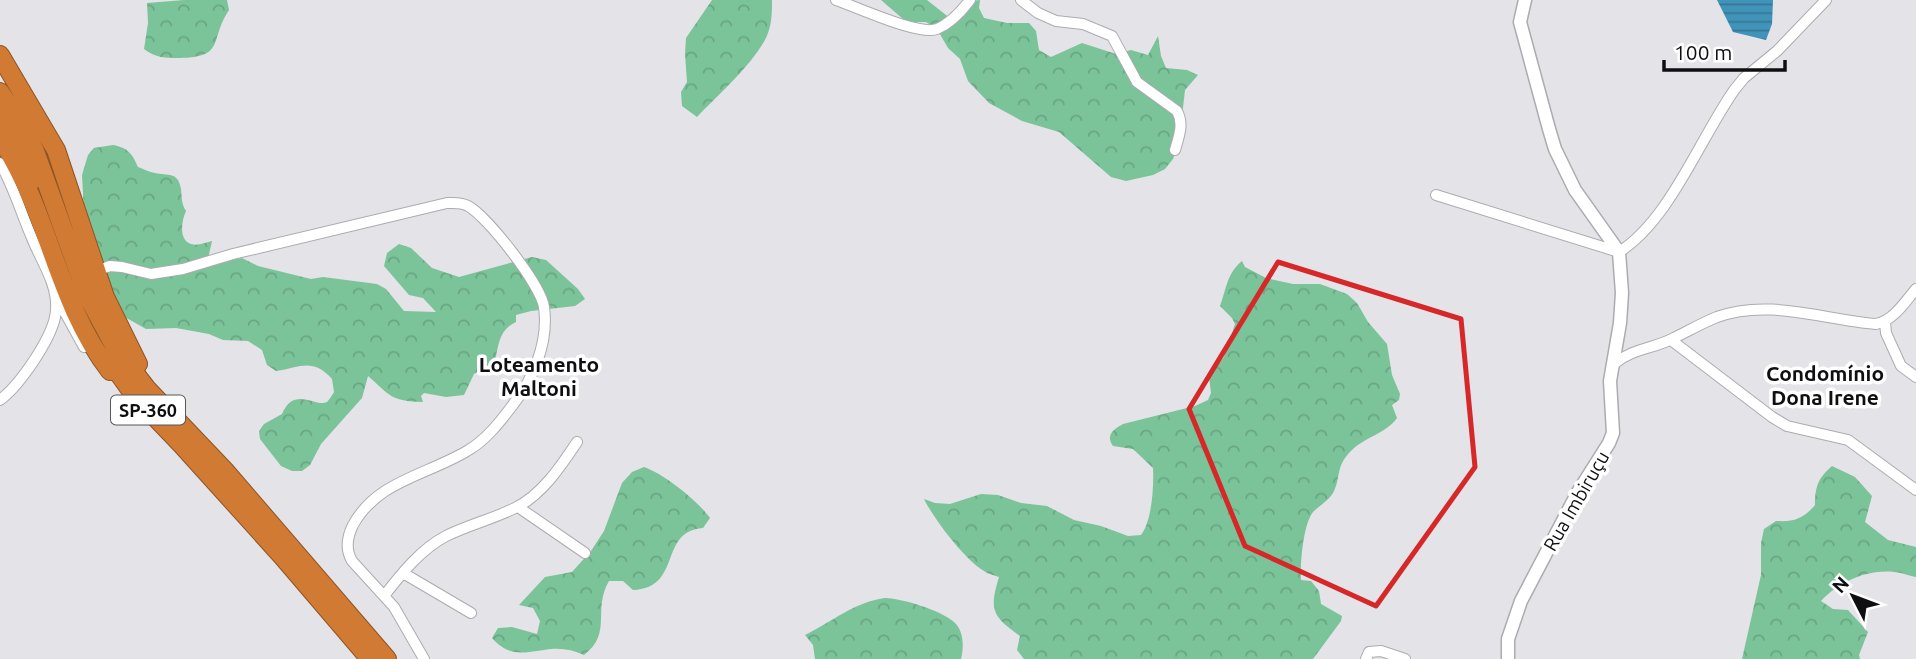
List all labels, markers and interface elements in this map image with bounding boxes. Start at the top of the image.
scale bar [1664,28,1785,72]
text: 100 m [1674,40,1732,64]
district label: Loteamento Maltoni [479,352,599,400]
district label: Condomínio Dona Irene [1766,361,1884,409]
road number: SP-360 [111,396,185,424]
street label: Rua Imbiruçu [1539,447,1613,555]
north arrow [1818,561,1888,631]
text: N [1827,572,1853,597]

